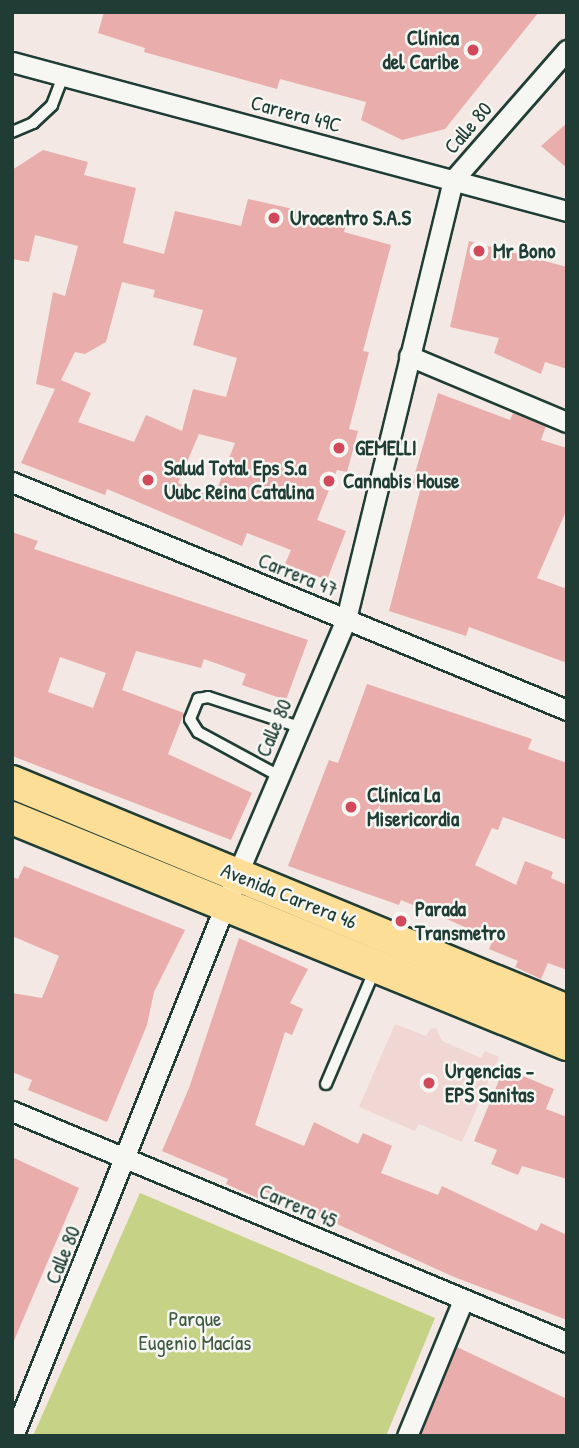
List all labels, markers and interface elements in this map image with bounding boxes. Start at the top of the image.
place label: Clínica del Caribe [382,25,459,75]
marker: Clínica del Caribe [465,42,481,58]
street label: Carrera 49C [248,90,344,138]
street label: Calle 80 [439,97,497,159]
place label: Urocentro S.A.S [290,205,411,231]
marker: Urocentro S.A.S [264,208,284,228]
place label: Mr Bono [493,238,555,264]
marker: Mr Bono [471,243,487,259]
place label: GEMELLI [355,435,417,461]
marker: GEMELLI [329,438,349,458]
place label: Salud Total Eps S.a Uubc Reina Catalina [164,455,314,505]
place label: Cannabis House [343,468,459,494]
marker: Salud Total Eps S.a Uubc Reina Catalina [138,470,158,490]
marker: Cannabis House [321,473,337,489]
street label: Carrera 47 [254,548,342,602]
street label: Calle 80 [251,695,297,761]
place label: Clínica La Misericordia [367,782,459,832]
marker: Clínica La Misericordia [341,797,361,817]
street label: Avenida Carrera 46 [217,857,361,935]
place label: Parada Transmetro [415,896,505,946]
marker: Parada Transmetro [393,913,409,929]
place label: Urgencias - EPS Sanitas [445,1058,534,1108]
marker: Urgencias - EPS Sanitas [419,1073,439,1093]
street label: Carrera 45 [255,1178,341,1234]
street label: Calle 80 [40,1222,86,1288]
park label: Parque Eugenio Macías [139,1306,251,1356]

